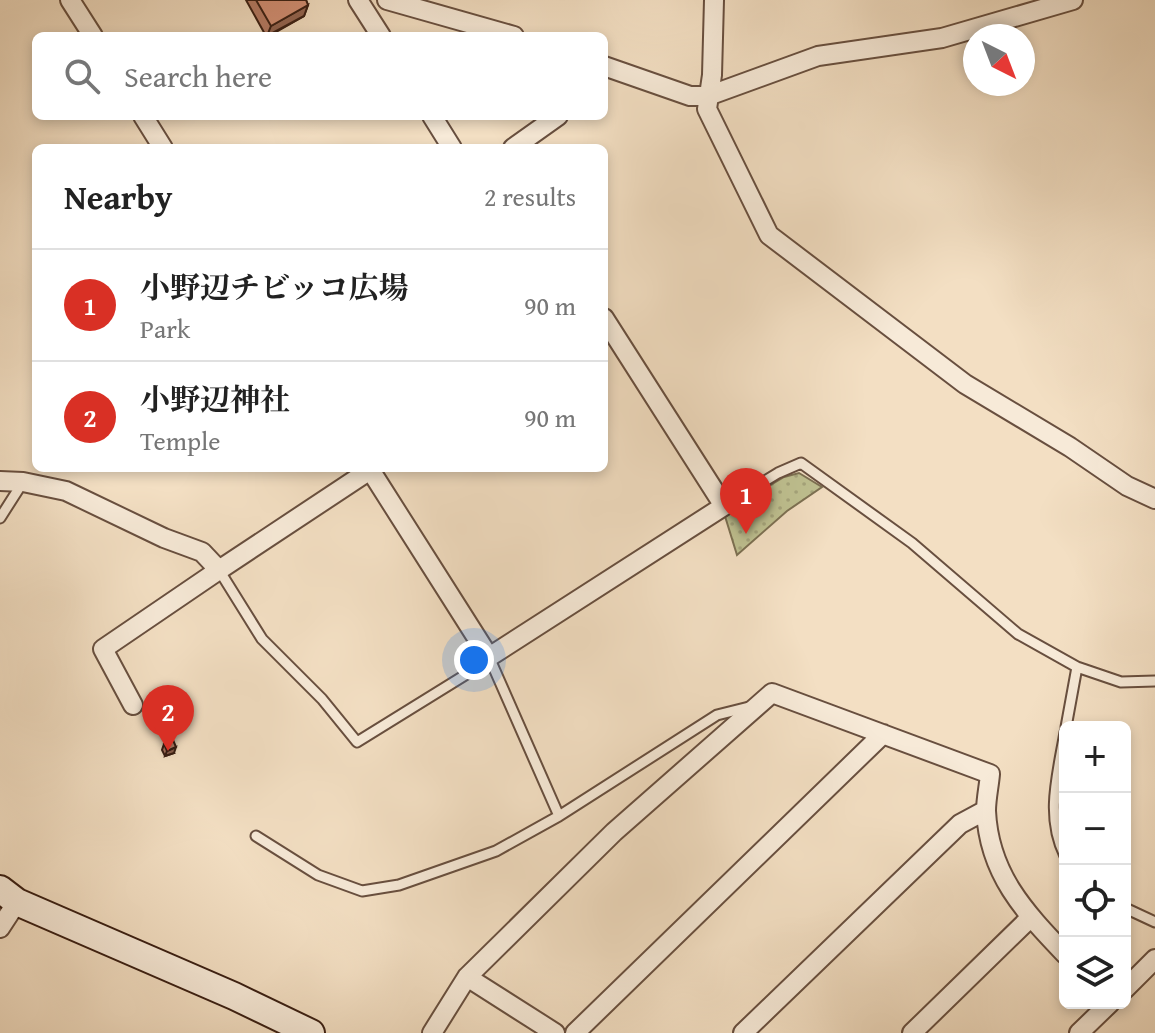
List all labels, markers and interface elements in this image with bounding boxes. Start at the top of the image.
north arrow [963,24,1035,96]
search box [32,32,608,120]
icon: search [60,54,104,98]
text: Search here [124,54,272,98]
text: Nearby [64,172,173,221]
text: 2 results [484,177,576,216]
text: 小野辺チビッコ広場 [140,265,409,309]
text: 1 [83,286,97,325]
text: 90 m [524,286,576,325]
text: Park [140,309,190,348]
text: 小野辺神社 [140,377,290,421]
text: 2 [83,398,97,437]
text: 90 m [524,398,576,437]
text: Temple [140,421,221,460]
pin: 1 [720,468,772,534]
your location [454,640,494,680]
pin: 2 [142,685,194,751]
map controls [1059,721,1131,1009]
button: + [1059,721,1131,793]
button: − [1059,793,1131,865]
button: locate [1059,865,1131,937]
button: layers [1059,937,1131,1009]

